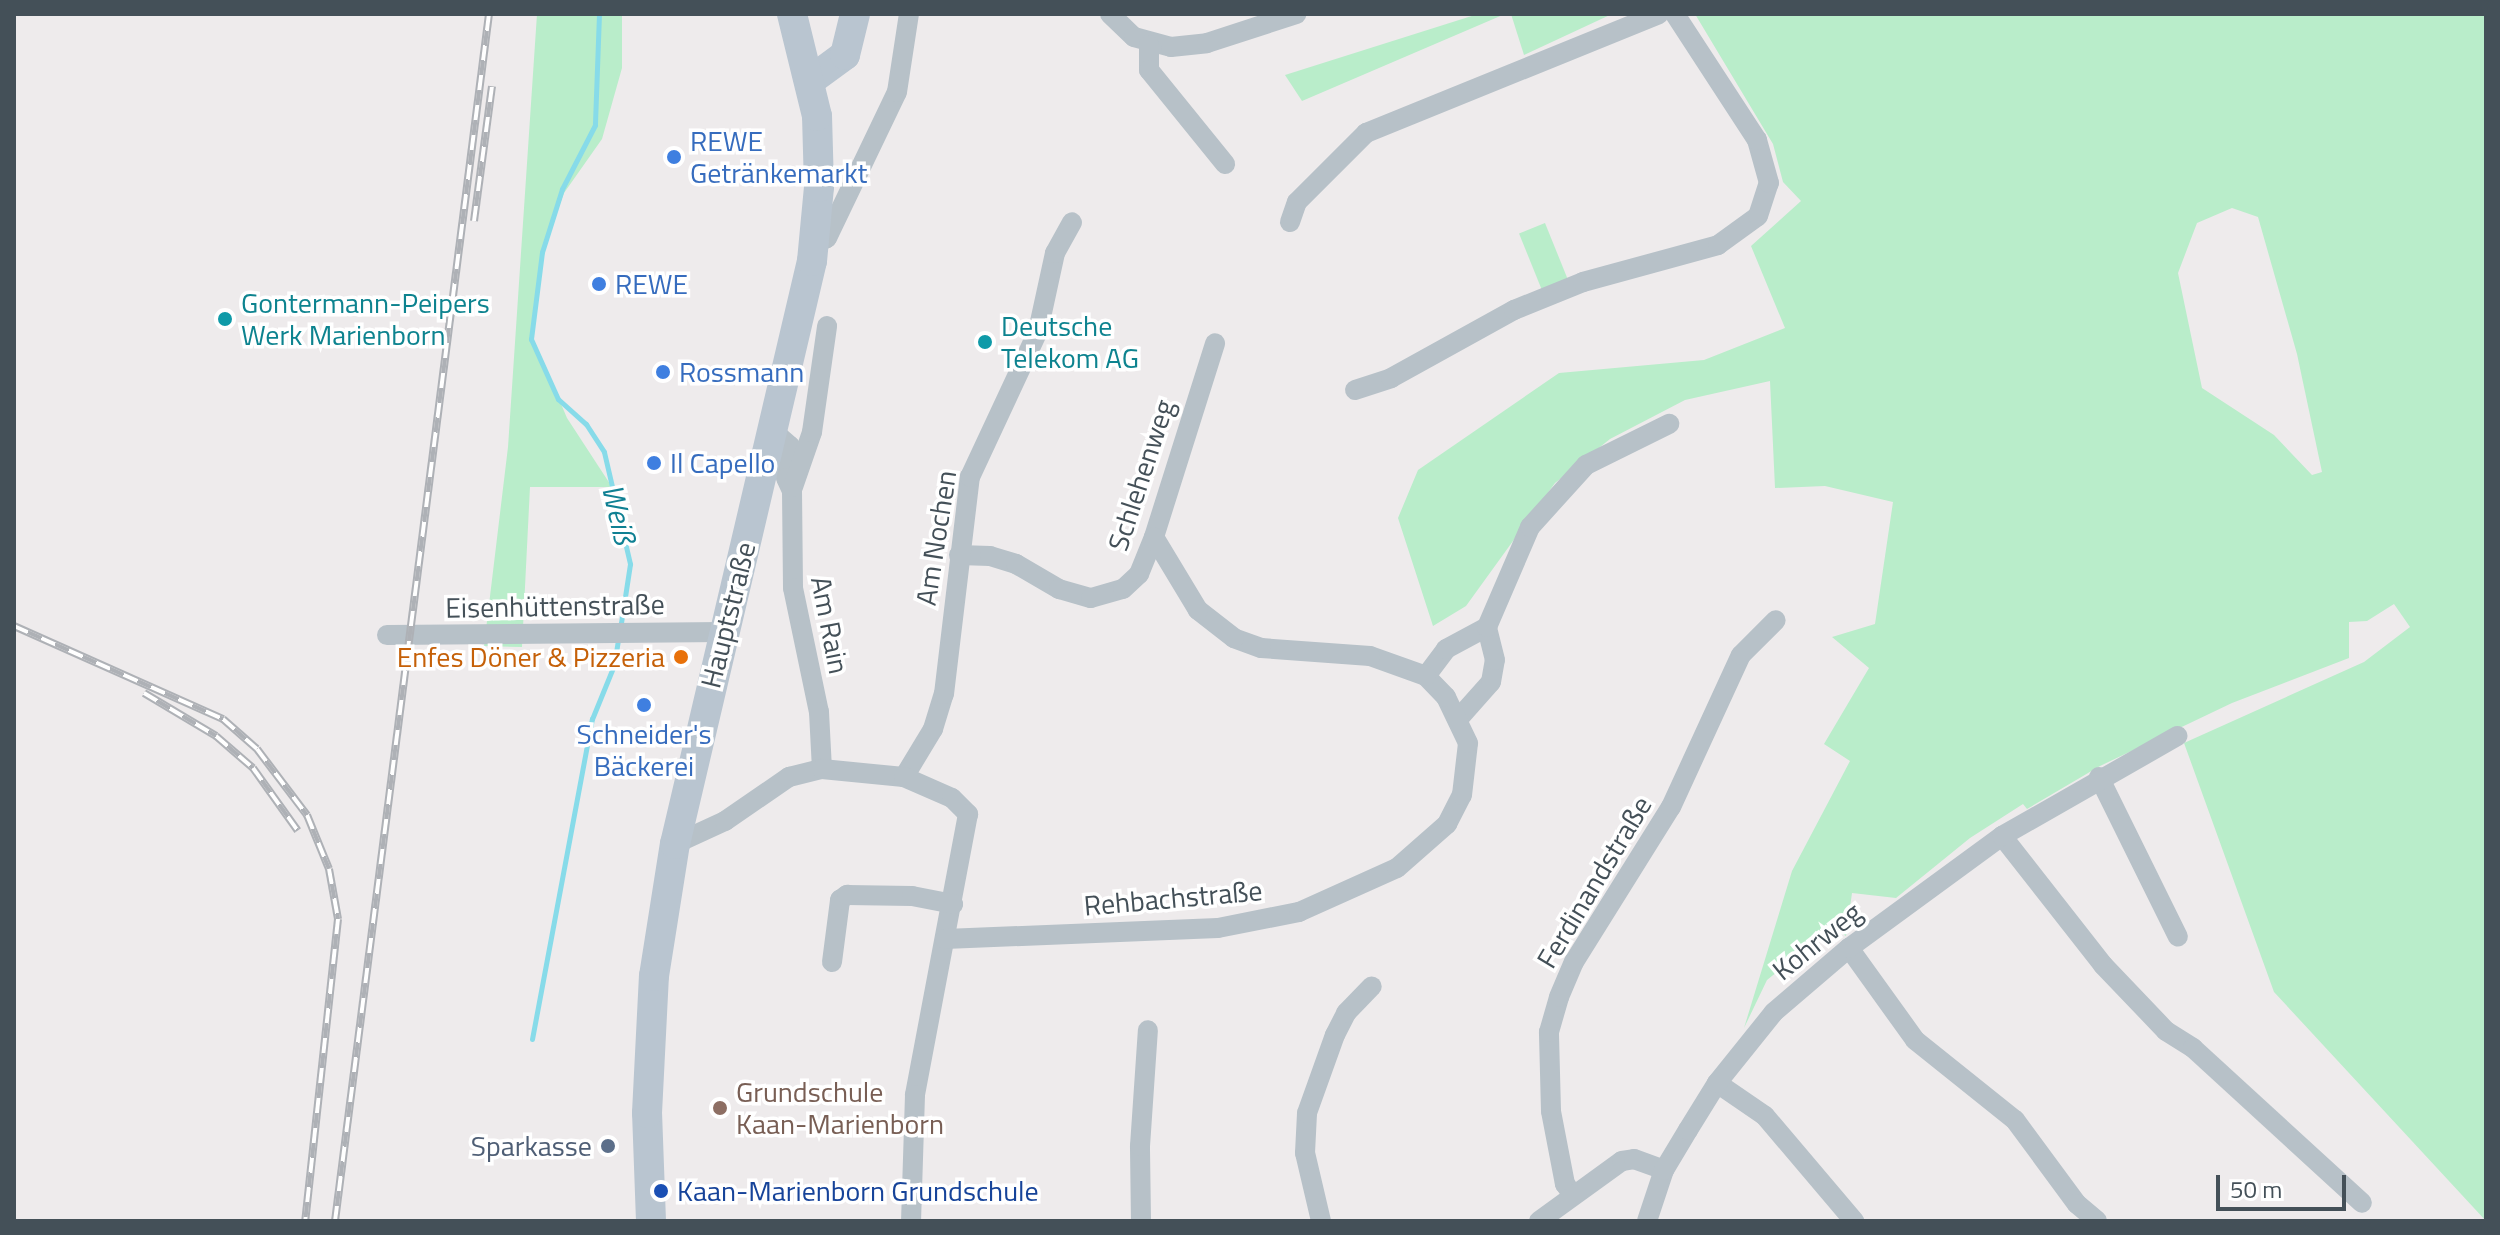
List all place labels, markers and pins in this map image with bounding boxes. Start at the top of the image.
place label: REWE Getränkemarkt [690,124,867,190]
marker: REWE Getränkemarkt [665,148,683,166]
place label: REWE [615,267,688,301]
marker: REWE [590,275,608,293]
place label: Gontermann-Peipers Werk Marienborn [241,286,490,352]
place label: Deutsche Telekom AG [1001,309,1139,375]
marker: Gontermann-Peipers Werk Marienborn [216,310,234,328]
marker: Deutsche Telekom AG [976,333,994,351]
place label: Rossmann [679,355,804,389]
marker: Rossmann [654,363,672,381]
place label: Il Capello [670,446,775,480]
marker: Il Capello [645,454,663,472]
place label: Enfes Döner & Pizzeria [397,640,665,674]
marker: Enfes Döner & Pizzeria [672,648,690,666]
marker: Schneider's Bäckerei [635,696,653,714]
place label: Schneider's Bäckerei [576,717,712,783]
place label: Grundschule Kaan-Marienborn [736,1075,944,1141]
marker: Grundschule Kaan-Marienborn [711,1099,729,1117]
place label: Sparkasse [471,1129,592,1163]
marker: Sparkasse [599,1137,617,1155]
place label: Kaan-Marienborn Grundschule [677,1174,1039,1208]
marker: Kaan-Marienborn Grundschule [652,1182,670,1200]

